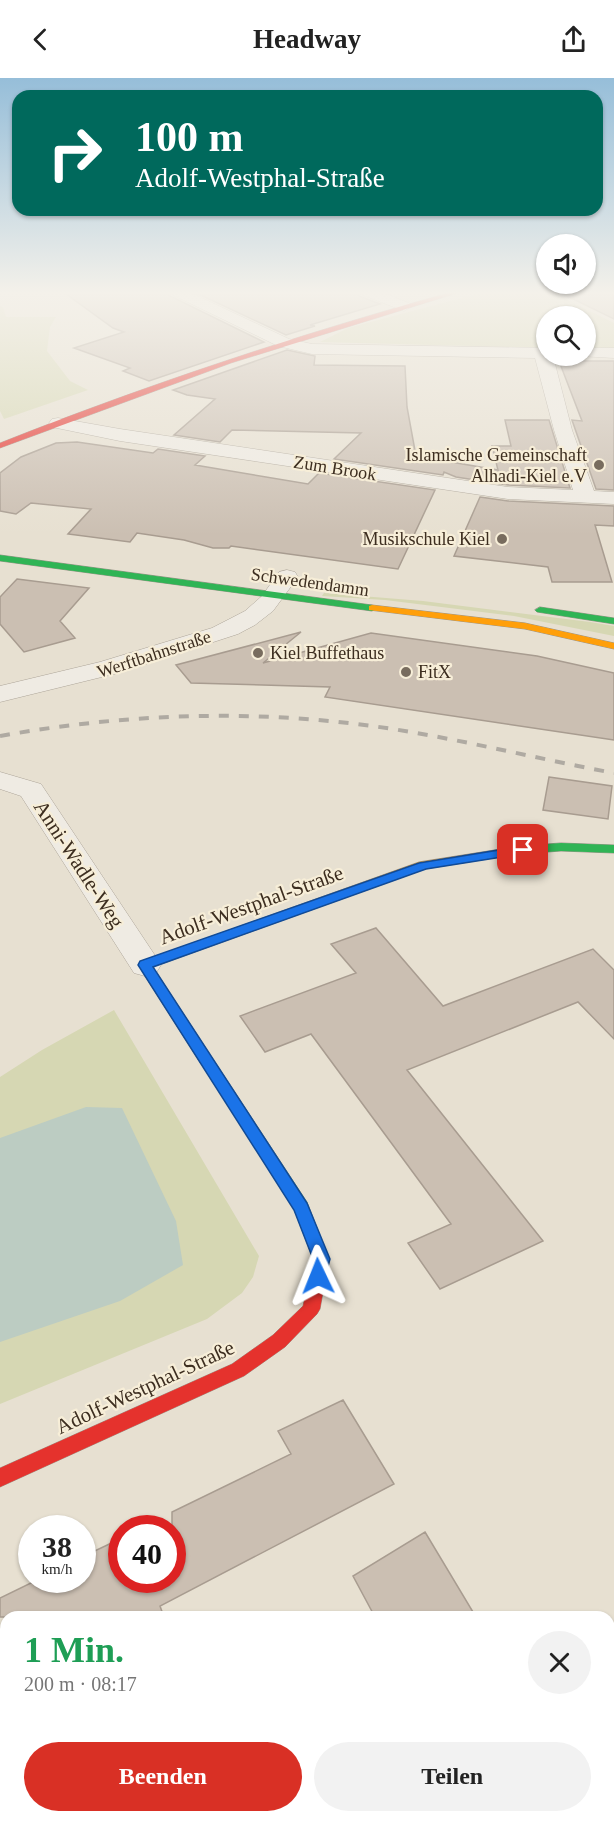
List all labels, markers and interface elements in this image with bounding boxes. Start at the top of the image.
icon: back [24,23,57,56]
icon: share [557,23,590,56]
text: Headway [253,24,361,54]
icon: right [36,114,114,192]
text: 100 m [135,114,244,160]
text: Adolf-Westphal-Straße [135,163,385,193]
map controls [536,234,596,366]
button: sound [536,234,596,294]
button: search [536,306,596,366]
place label: Islamische Gemeinschaft Alhadi-Kiel e.V [406,445,587,486]
street label: Zum Brook [292,452,378,484]
marker: Islamische Gemeinschaft Alhadi-Kiel e.V [592,458,606,472]
place label: Musikschule Kiel [363,529,490,549]
marker: Musikschule Kiel [495,532,509,546]
street label: Schwedendamm [250,564,370,600]
street label: Werftbahnstraße [95,626,213,682]
place label: Kiel Buffethaus [270,643,384,663]
marker: Kiel Buffethaus [251,646,265,660]
place label: FitX [418,662,451,682]
marker: FitX [399,665,413,679]
street label: Anni-Wadle-Weg [29,796,129,933]
pin [497,824,548,875]
icon: arrive [506,833,539,866]
street label: Adolf-Westphal-Straße [156,861,346,949]
position arrow [286,1244,350,1308]
street label: Adolf-Westphal-Straße [52,1335,238,1439]
speed limit sign: 40 [108,1515,186,1593]
text: 38 [42,1530,72,1563]
text: km/h [42,1561,72,1577]
text: 1 Min. [24,1630,124,1670]
button: close [528,1631,591,1694]
text: 200 m · 08:17 [24,1673,137,1695]
button: Beenden [24,1742,302,1811]
button: Teilen [314,1742,591,1811]

